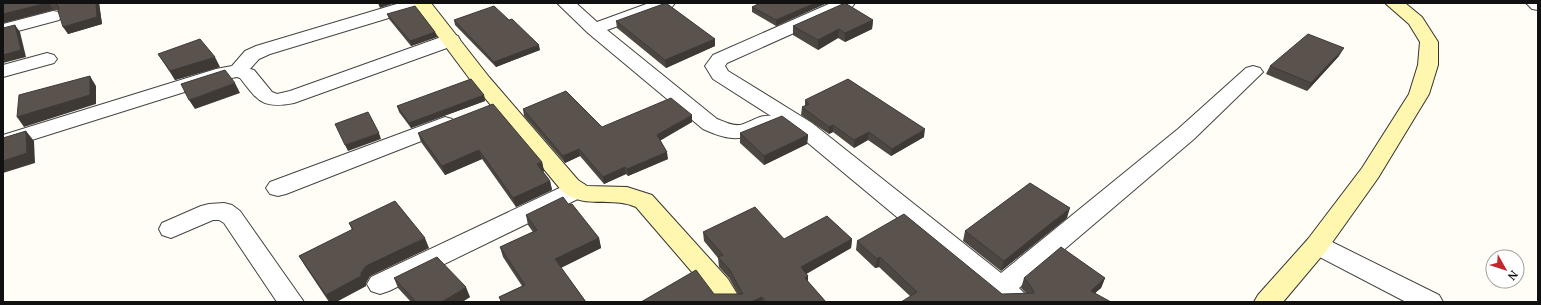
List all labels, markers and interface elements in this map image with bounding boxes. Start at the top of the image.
north arrow [1485,249,1525,289]
text: N [1504,268,1522,284]

